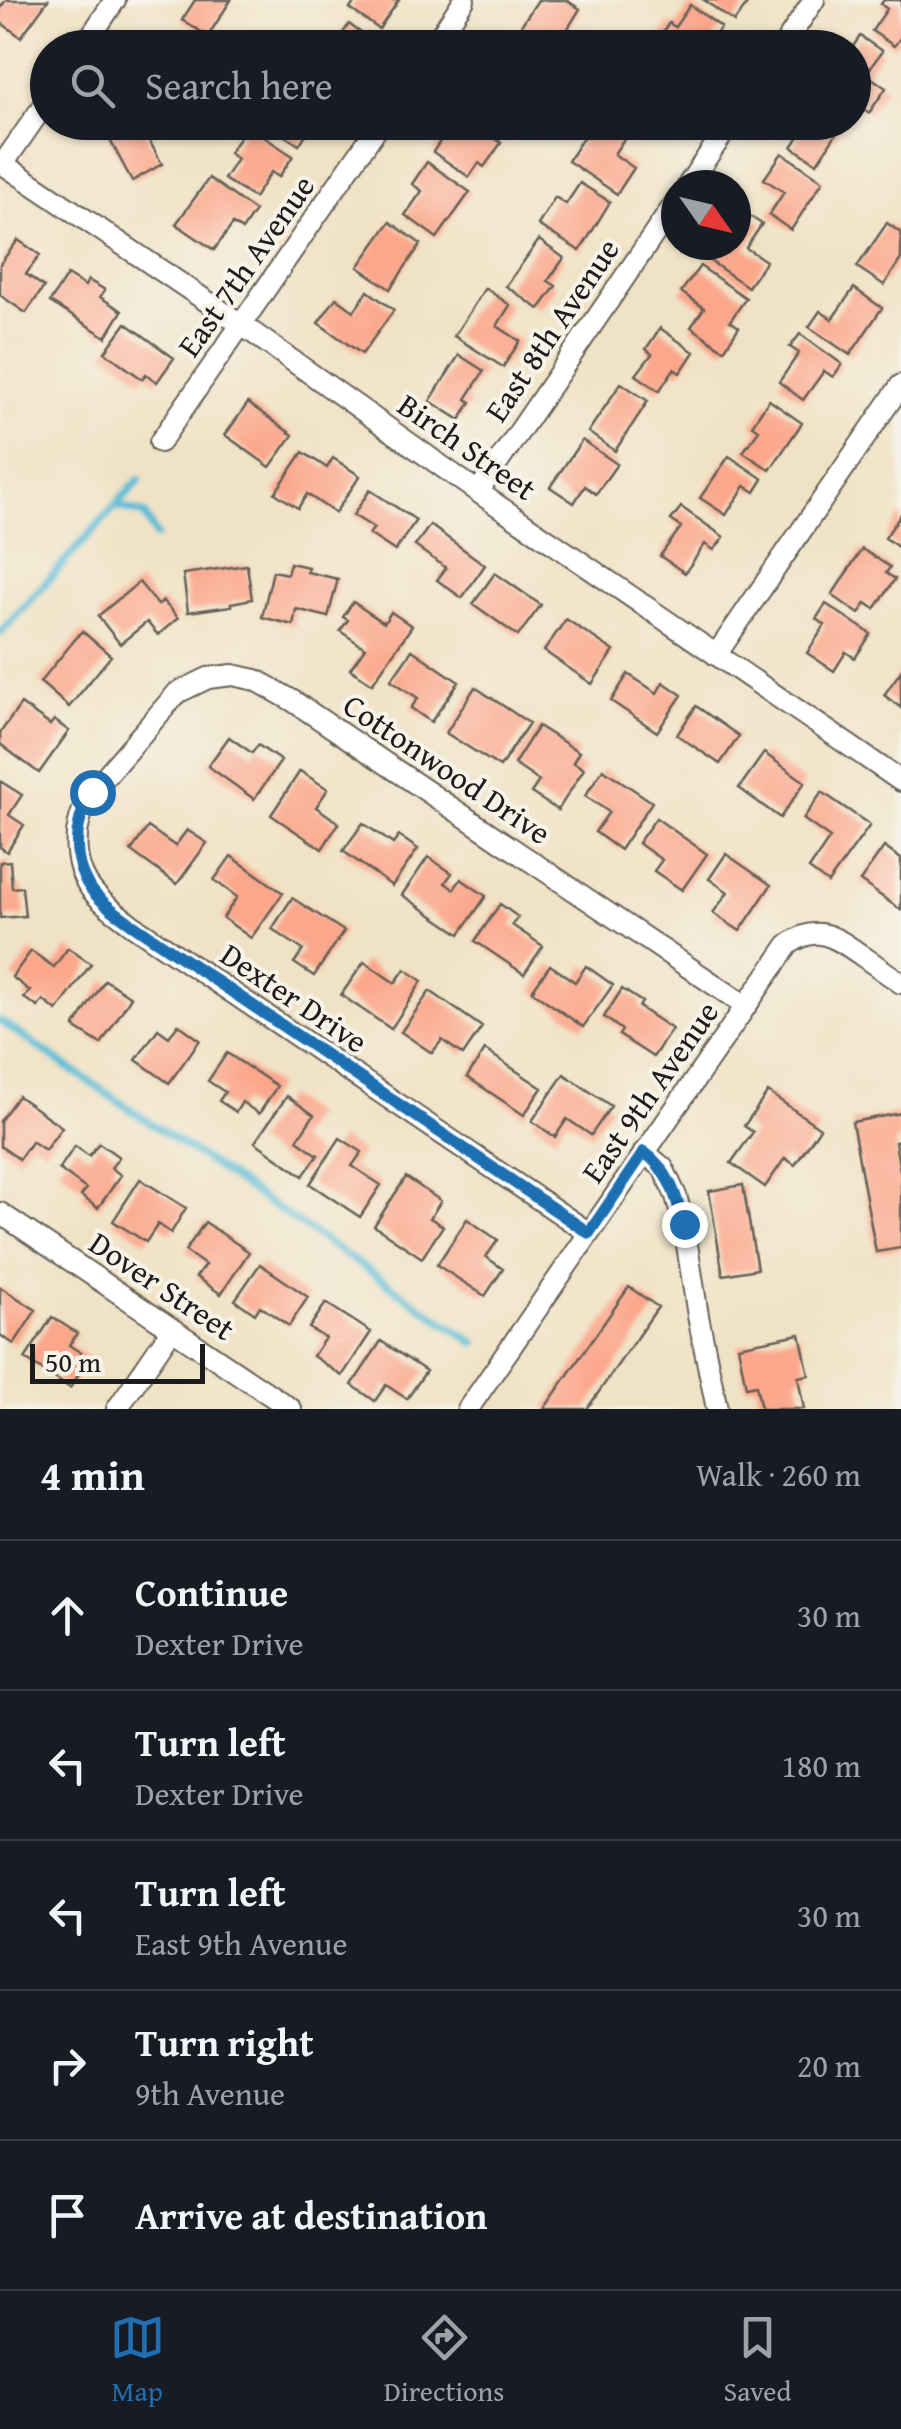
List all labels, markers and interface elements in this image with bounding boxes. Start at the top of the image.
search box [30,30,871,140]
text: Search here [145,57,333,113]
icon: search [65,58,120,113]
street label: East 7th Avenue [165,165,326,366]
north arrow [661,170,751,260]
street label: East 8th Avenue [473,229,630,431]
street label: Birch Street [388,382,546,512]
street label: Cottonwood Drive [334,682,560,856]
route start [70,770,116,816]
street label: Dexter Drive [211,931,377,1064]
street label: East 9th Avenue [569,991,730,1192]
route end [662,1202,708,1248]
street label: Dover Street [80,1220,244,1352]
scale bar [30,1339,205,1384]
text: 50 m [45,1341,101,1382]
text: 4 min [40,1444,145,1505]
text: Walk · 260 m [696,1451,861,1498]
text: Continue [135,1564,288,1620]
icon: ahead [40,1588,95,1643]
text: 30 m [797,1592,861,1639]
text: Dexter Drive [135,1620,304,1667]
text: Turn left [135,1714,286,1770]
icon: left [40,1738,95,1793]
text: 180 m [782,1742,861,1789]
text: Dexter Drive [135,1770,304,1817]
text: Turn left [135,1864,286,1920]
icon: left [40,1888,95,1943]
text: 30 m [797,1892,861,1939]
text: East 9th Avenue [135,1920,347,1967]
text: Turn right [135,2014,314,2070]
icon: right [40,2038,95,2093]
text: 20 m [797,2042,861,2089]
text: 9th Avenue [135,2070,285,2117]
text: Arrive at destination [135,2187,488,2243]
icon: arrive [40,2188,95,2243]
tab: Map [110,2310,165,2411]
tab: Directions [384,2310,504,2411]
tab: Saved [724,2310,791,2411]

